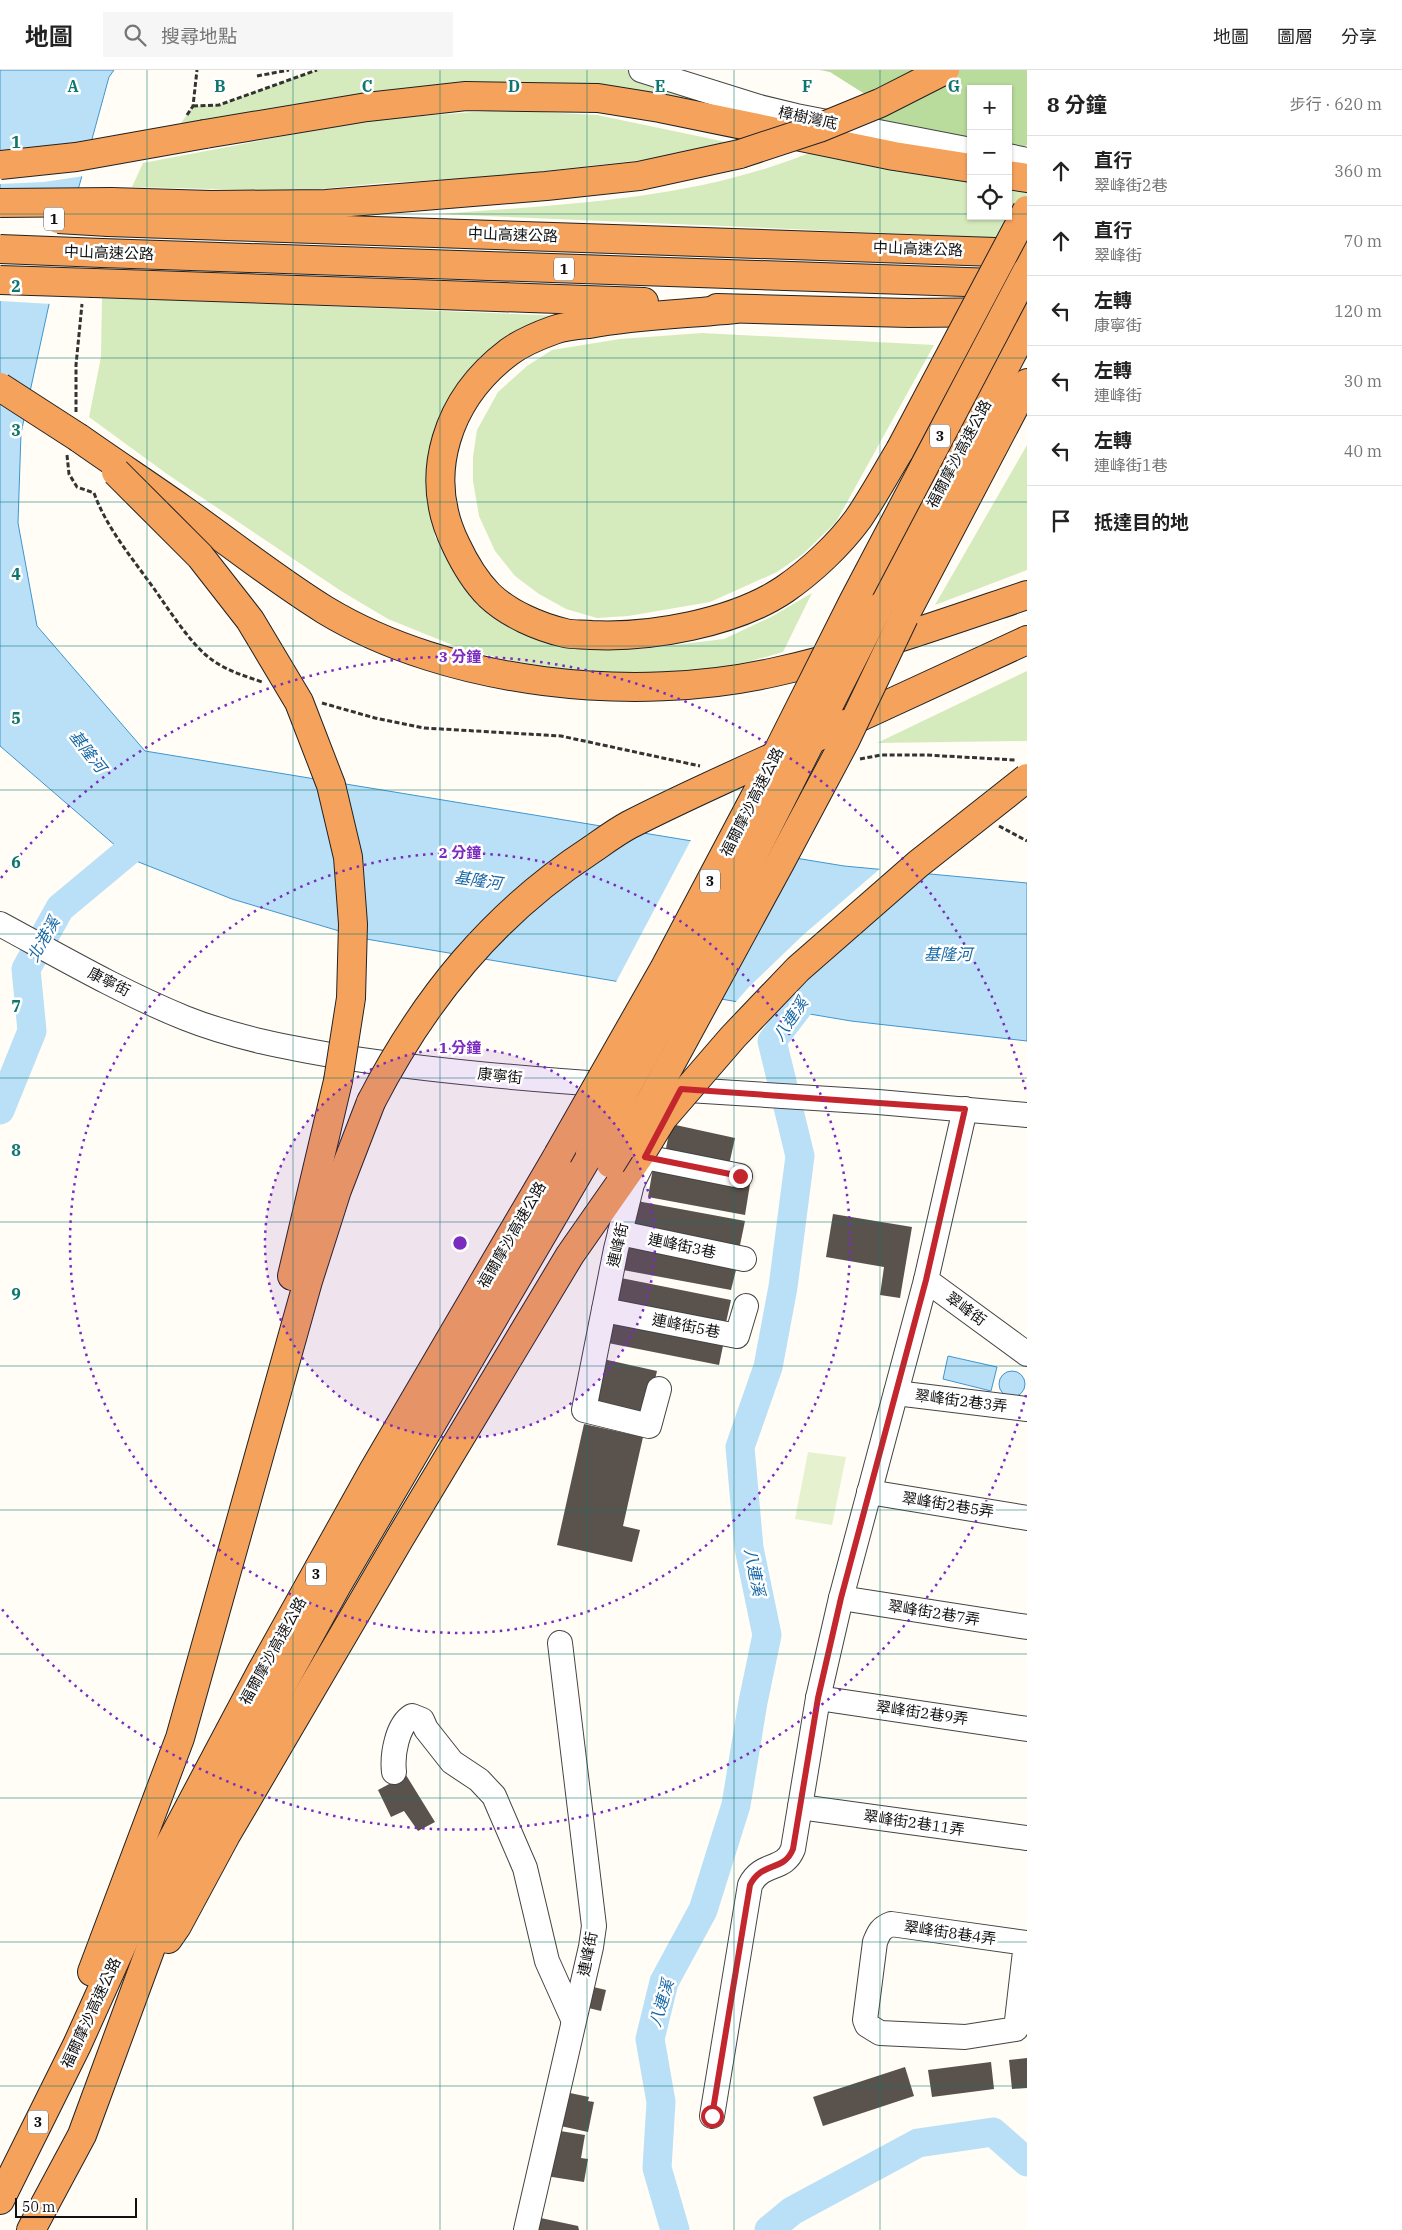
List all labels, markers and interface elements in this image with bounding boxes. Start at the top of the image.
search box [103,12,453,57]
text: 地圖 [25,20,73,52]
icon: search [121,21,149,49]
text: 搜尋地點 [161,24,237,48]
text: 地圖 [1213,25,1249,48]
text: 圖層 [1277,25,1313,48]
text: 分享 [1341,25,1377,48]
text: A [67,76,79,96]
text: B [214,76,226,96]
text: C [362,76,372,96]
text: D [508,76,520,96]
text: E [655,76,665,96]
text: F [802,76,812,96]
text: G [948,76,960,96]
map controls [967,85,1012,220]
button: + [967,85,1012,130]
text: 8 分鐘 [1047,90,1106,118]
text: 步行 · 620 m [1290,94,1382,114]
street label: 樟樹灣底 [777,102,839,133]
button: − [967,130,1012,175]
text: 1 [11,132,21,152]
text: 直行 [1094,148,1132,172]
icon: ahead [1047,157,1075,185]
text: 360 m [1334,161,1382,181]
button: locate [967,175,1012,220]
text: 翠峰街2巷 [1094,175,1168,195]
road number: 1 [44,208,64,230]
text: 直行 [1094,218,1132,242]
street label: 中山高速公路 [468,223,558,246]
icon: ahead [1047,227,1075,255]
text: 70 m [1344,231,1382,251]
street label: 中山高速公路 [873,237,963,260]
street label: 中山高速公路 [64,241,154,264]
text: 翠峰街 [1094,245,1142,265]
road number: 1 [554,258,574,280]
text: 2 [11,276,21,296]
text: 左轉 [1094,288,1132,312]
icon: left [1047,297,1075,325]
text: 120 m [1334,301,1382,321]
text: 康寧街 [1094,315,1142,335]
text: 左轉 [1094,358,1132,382]
icon: left [1047,367,1075,395]
text: 30 m [1344,371,1382,391]
text: 連峰街 [1094,385,1142,405]
street label: 福爾摩沙高速公路 [922,396,995,511]
text: 3 [11,420,21,440]
road number: 3 [930,424,950,448]
text: 左轉 [1094,428,1132,452]
icon: left [1047,437,1075,465]
text: 40 m [1344,441,1382,461]
text: 連峰街1巷 [1094,455,1168,475]
icon: arrive [1047,507,1075,535]
text: 抵達目的地 [1094,510,1189,534]
text: 4 [11,564,21,584]
text: 3 分鐘 [439,647,481,666]
text: 5 [11,708,21,728]
water label: 基隆河 [65,726,112,778]
street label: 福爾摩沙高速公路 [716,744,787,860]
text: 2 分鐘 [439,843,481,862]
text: 6 [11,852,21,872]
water label: 基隆河 [453,867,506,894]
road number: 3 [700,869,720,892]
water label: 北港溪 [23,911,64,965]
water label: 基隆河 [924,944,975,964]
street label: 康寧街 [85,963,134,1000]
water label: 八連溪 [768,992,813,1044]
text: 7 [11,996,21,1016]
text: 1 分鐘 [439,1038,481,1057]
street label: 康寧街 [477,1064,523,1087]
text: 8 [11,1140,21,1160]
route end [729,1165,752,1188]
street label: 福爾摩沙高速公路 [473,1178,550,1291]
street label: 連峰街 [603,1221,632,1269]
street label: 連峰街3巷 [646,1229,718,1262]
centre of rings [451,1234,469,1252]
text: 9 [11,1284,21,1304]
street label: 翠峰街 [943,1288,990,1330]
street label: 連峰街5巷 [650,1310,722,1341]
street label: 翠峰街2巷3弄 [914,1385,1008,1416]
street label: 翠峰街2巷5弄 [901,1488,995,1521]
water label: 八連溪 [741,1547,770,1599]
road number: 3 [306,1562,326,1586]
street label: 福爾摩沙高速公路 [235,1594,310,1708]
street label: 翠峰街2巷7弄 [887,1596,981,1629]
street label: 翠峰街2巷9弄 [875,1697,969,1728]
street label: 翠峰街2巷11弄 [862,1806,966,1839]
street label: 翠峰街8巷4弄 [903,1917,997,1948]
street label: 連峰街 [574,1930,601,1978]
street label: 福爾摩沙高速公路 [57,1954,125,2071]
water label: 八連溪 [644,1975,678,2029]
route start [701,2105,724,2128]
road number: 3 [28,2110,48,2134]
scale bar [15,2195,138,2218]
text: 50 m [22,2198,55,2216]

